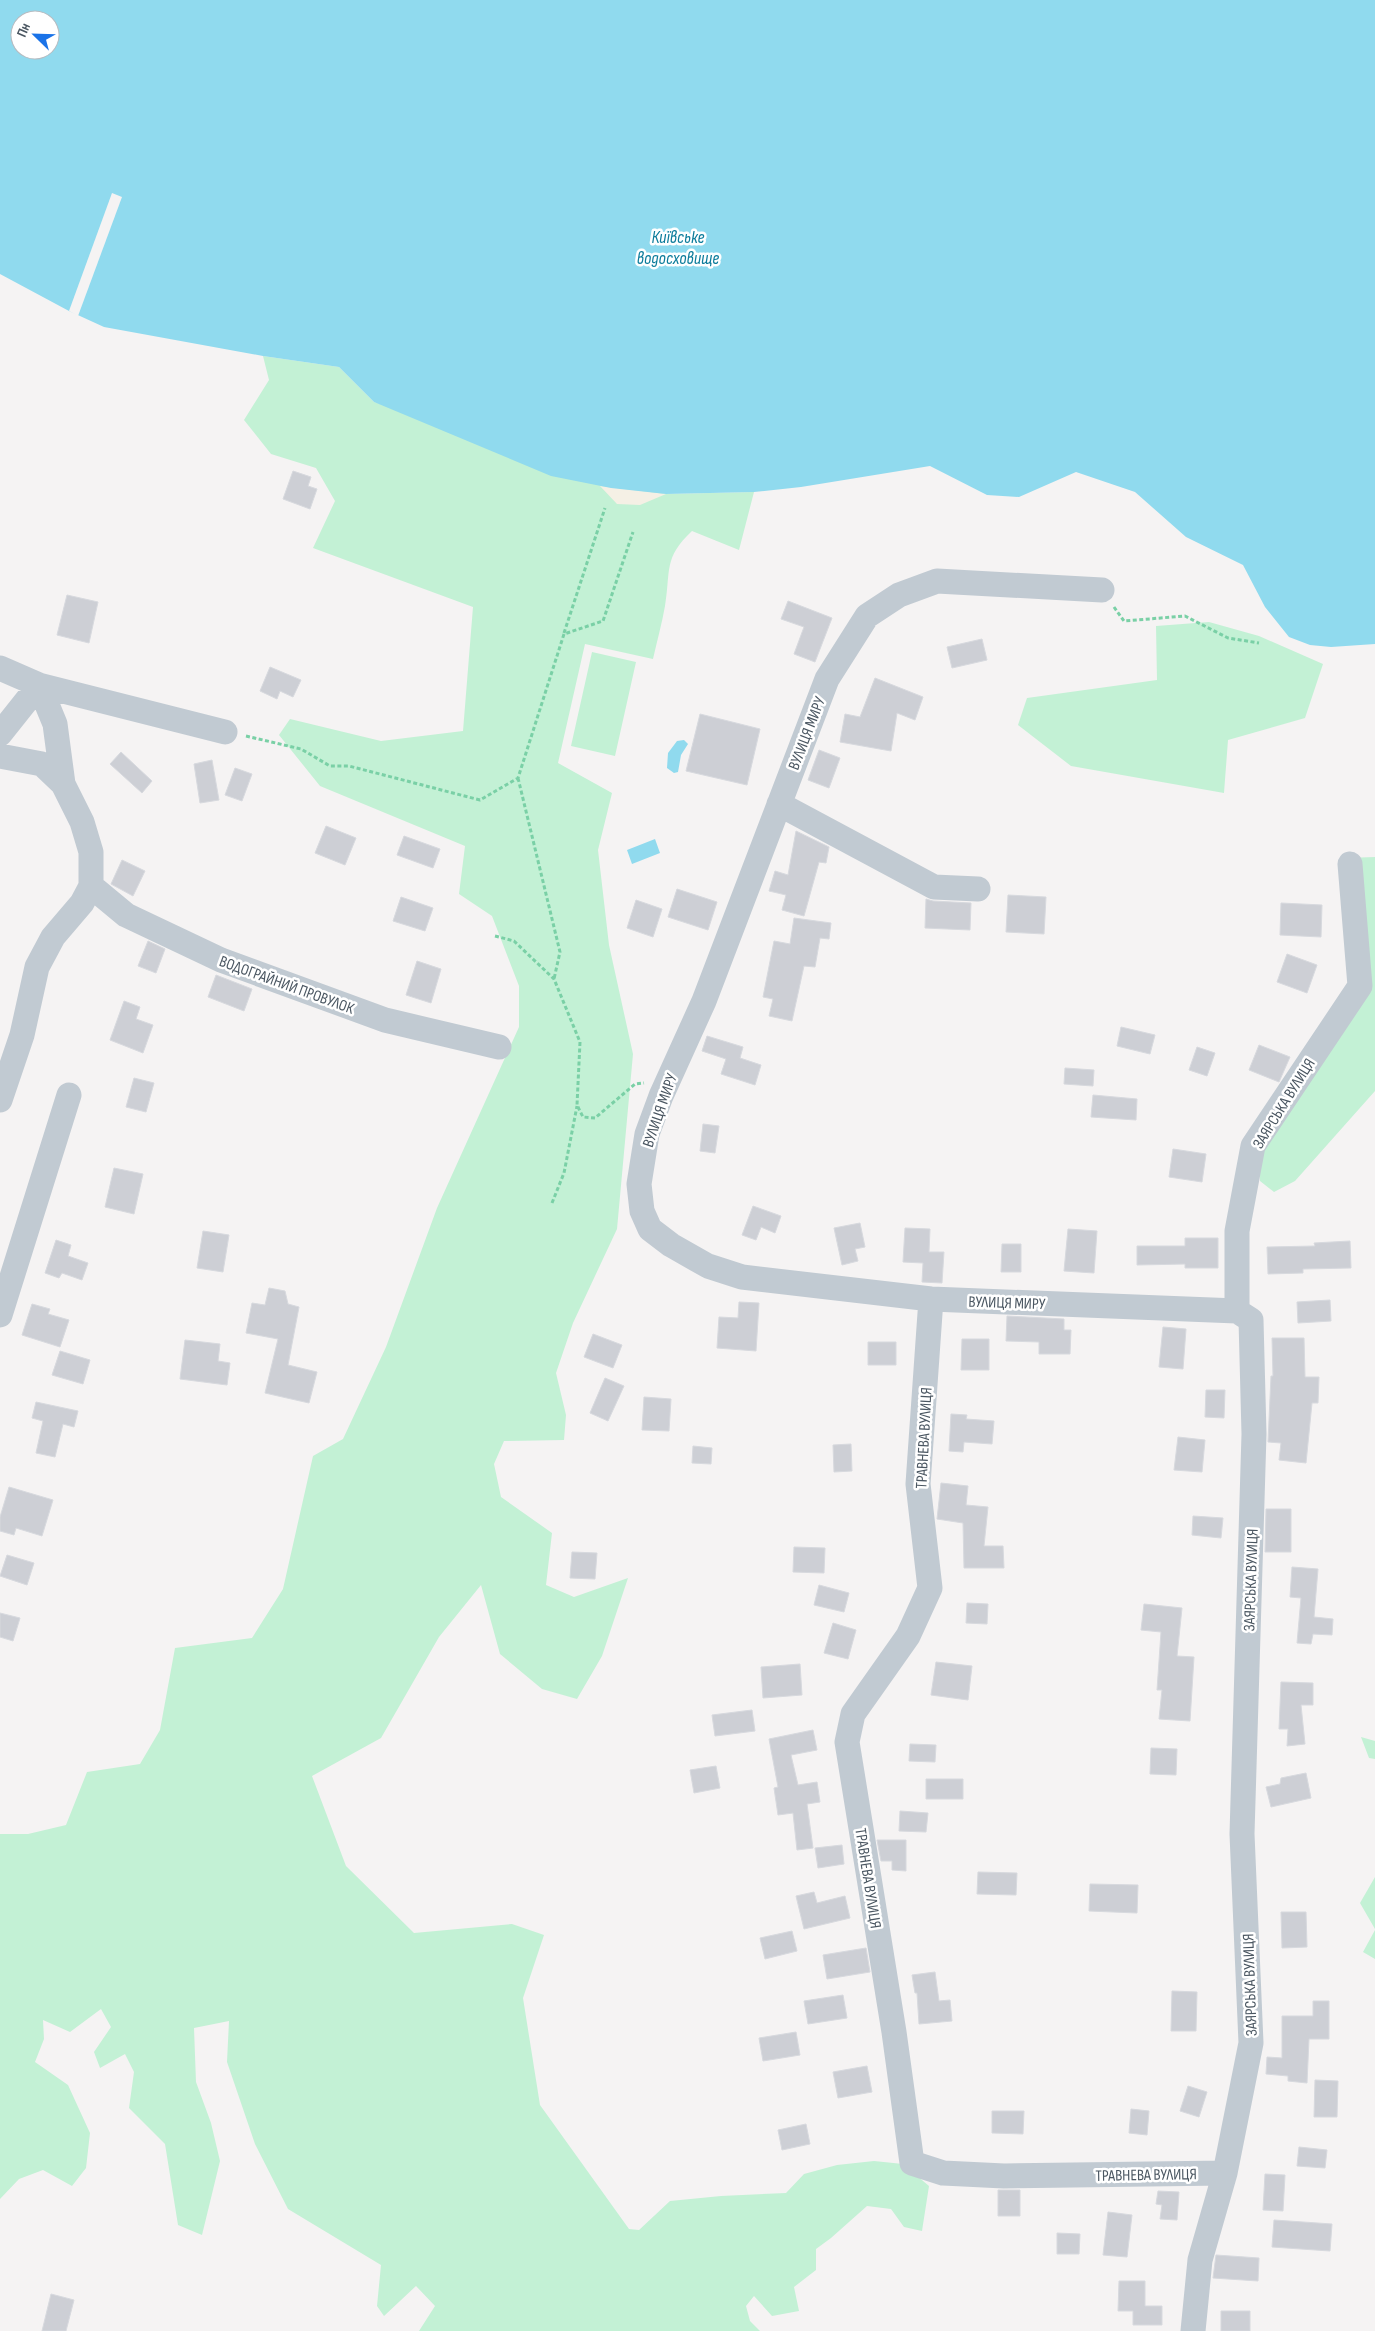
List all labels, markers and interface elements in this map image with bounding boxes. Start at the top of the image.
north arrow [10,10,60,60]
text: Пн [13,21,34,40]
water label: Київське водосховище [637,227,719,269]
street label: ВУЛИЦЯ МИРУ [785,694,830,773]
street label: ВОДОГРАЙНИЙ ПРОВУЛОК [217,952,357,1019]
street label: ЗАЯРСЬКА ВУЛИЦЯ [1249,1055,1320,1152]
street label: ВУЛИЦЯ МИРУ [639,1071,682,1150]
street label: ВУЛИЦЯ МИРУ [968,1293,1046,1314]
street label: ТРАВНЕВА ВУЛИЦЯ [912,1387,937,1489]
street label: ЗАЯРСЬКА ВУЛИЦЯ [1240,1528,1263,1632]
street label: ТРАВНЕВА ВУЛИЦЯ [850,1827,885,1930]
street label: ЗАЯРСЬКА ВУЛИЦЯ [1239,1933,1262,2037]
street label: ТРАВНЕВА ВУЛИЦЯ [1095,2165,1197,2186]

